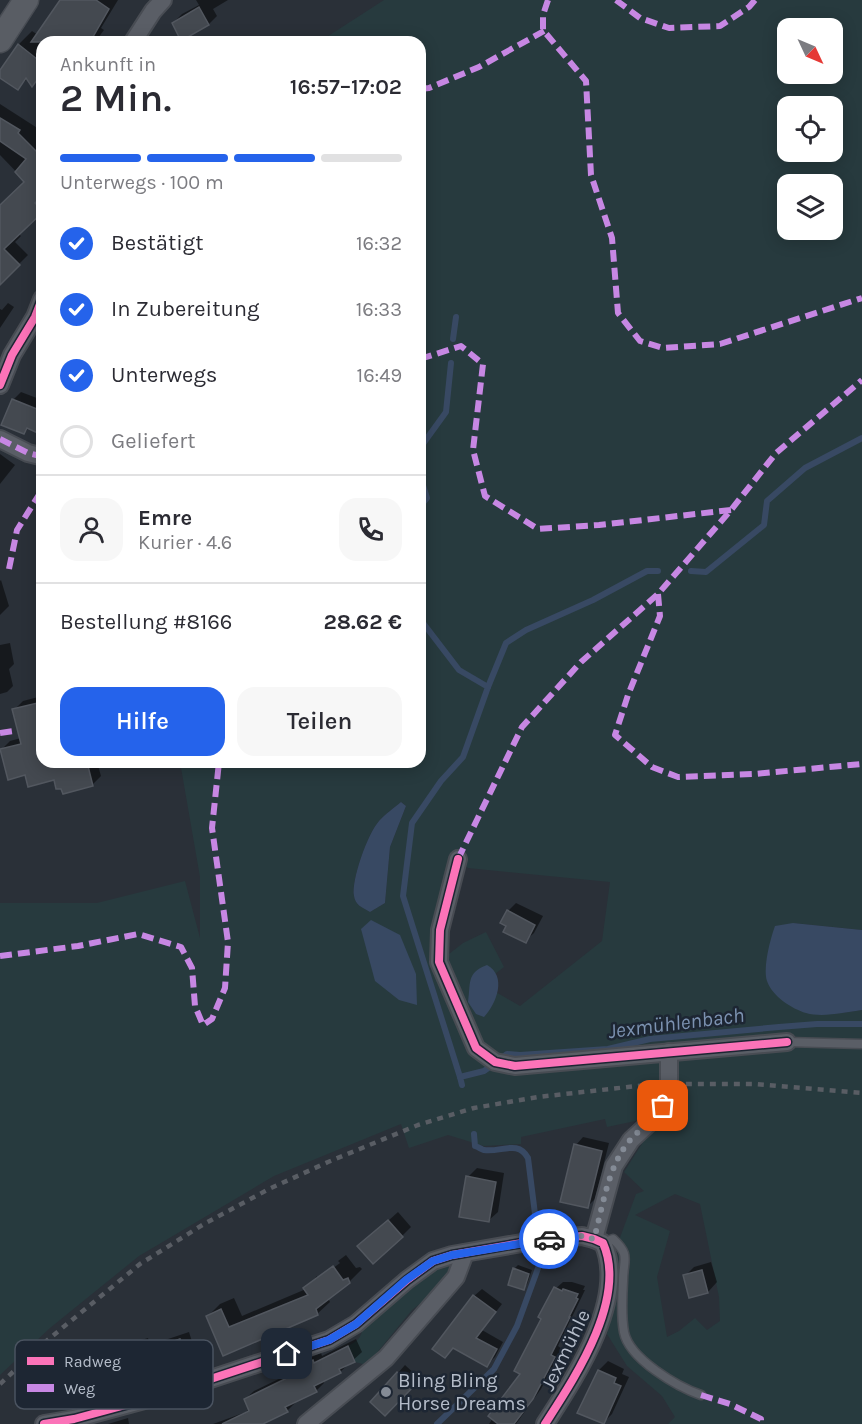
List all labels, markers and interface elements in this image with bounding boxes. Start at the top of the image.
north arrow [777,18,843,84]
map controls [777,18,843,240]
text: Ankunft in [60,53,156,76]
text: 16:57–17:02 [290,74,402,100]
text: 2 Min. [60,75,171,121]
button: locate [777,96,843,162]
text: Unterwegs · 100 m [60,171,224,194]
button: layers [777,174,843,240]
icon: check [60,227,93,260]
text: Bestätigt [111,230,203,256]
text: 16:32 [356,232,402,255]
icon: check [60,293,93,326]
text: In Zubereitung [111,296,259,322]
text: 16:33 [356,298,402,321]
icon: check [60,359,93,392]
text: Unterwegs [111,362,217,388]
text: 16:49 [357,364,402,387]
text: Geliefert [111,428,196,454]
button: person [60,498,123,561]
button: phone [339,498,402,561]
text: Emre [138,505,192,531]
text: Kurier · 4.6 [138,531,232,554]
text: Bestellung #8166 [60,609,232,635]
text: 28.62 € [324,609,402,635]
button: Hilfe [60,687,225,756]
button: Teilen [237,687,402,756]
water label: Jexmühlenbach [607,1003,745,1043]
pin [637,1080,688,1131]
icon: bag [646,1089,679,1122]
courier [519,1209,579,1269]
icon: car [533,1223,566,1256]
street label: Jexmühle [536,1306,595,1395]
pin [261,1328,312,1379]
icon: home [270,1337,303,1370]
legend [15,1340,213,1409]
text: Radweg [64,1352,121,1371]
place label: Bling Bling Horse Dreams [398,1369,526,1415]
text: Weg [64,1379,95,1398]
marker: Bling Bling Horse Dreams [379,1385,393,1399]

